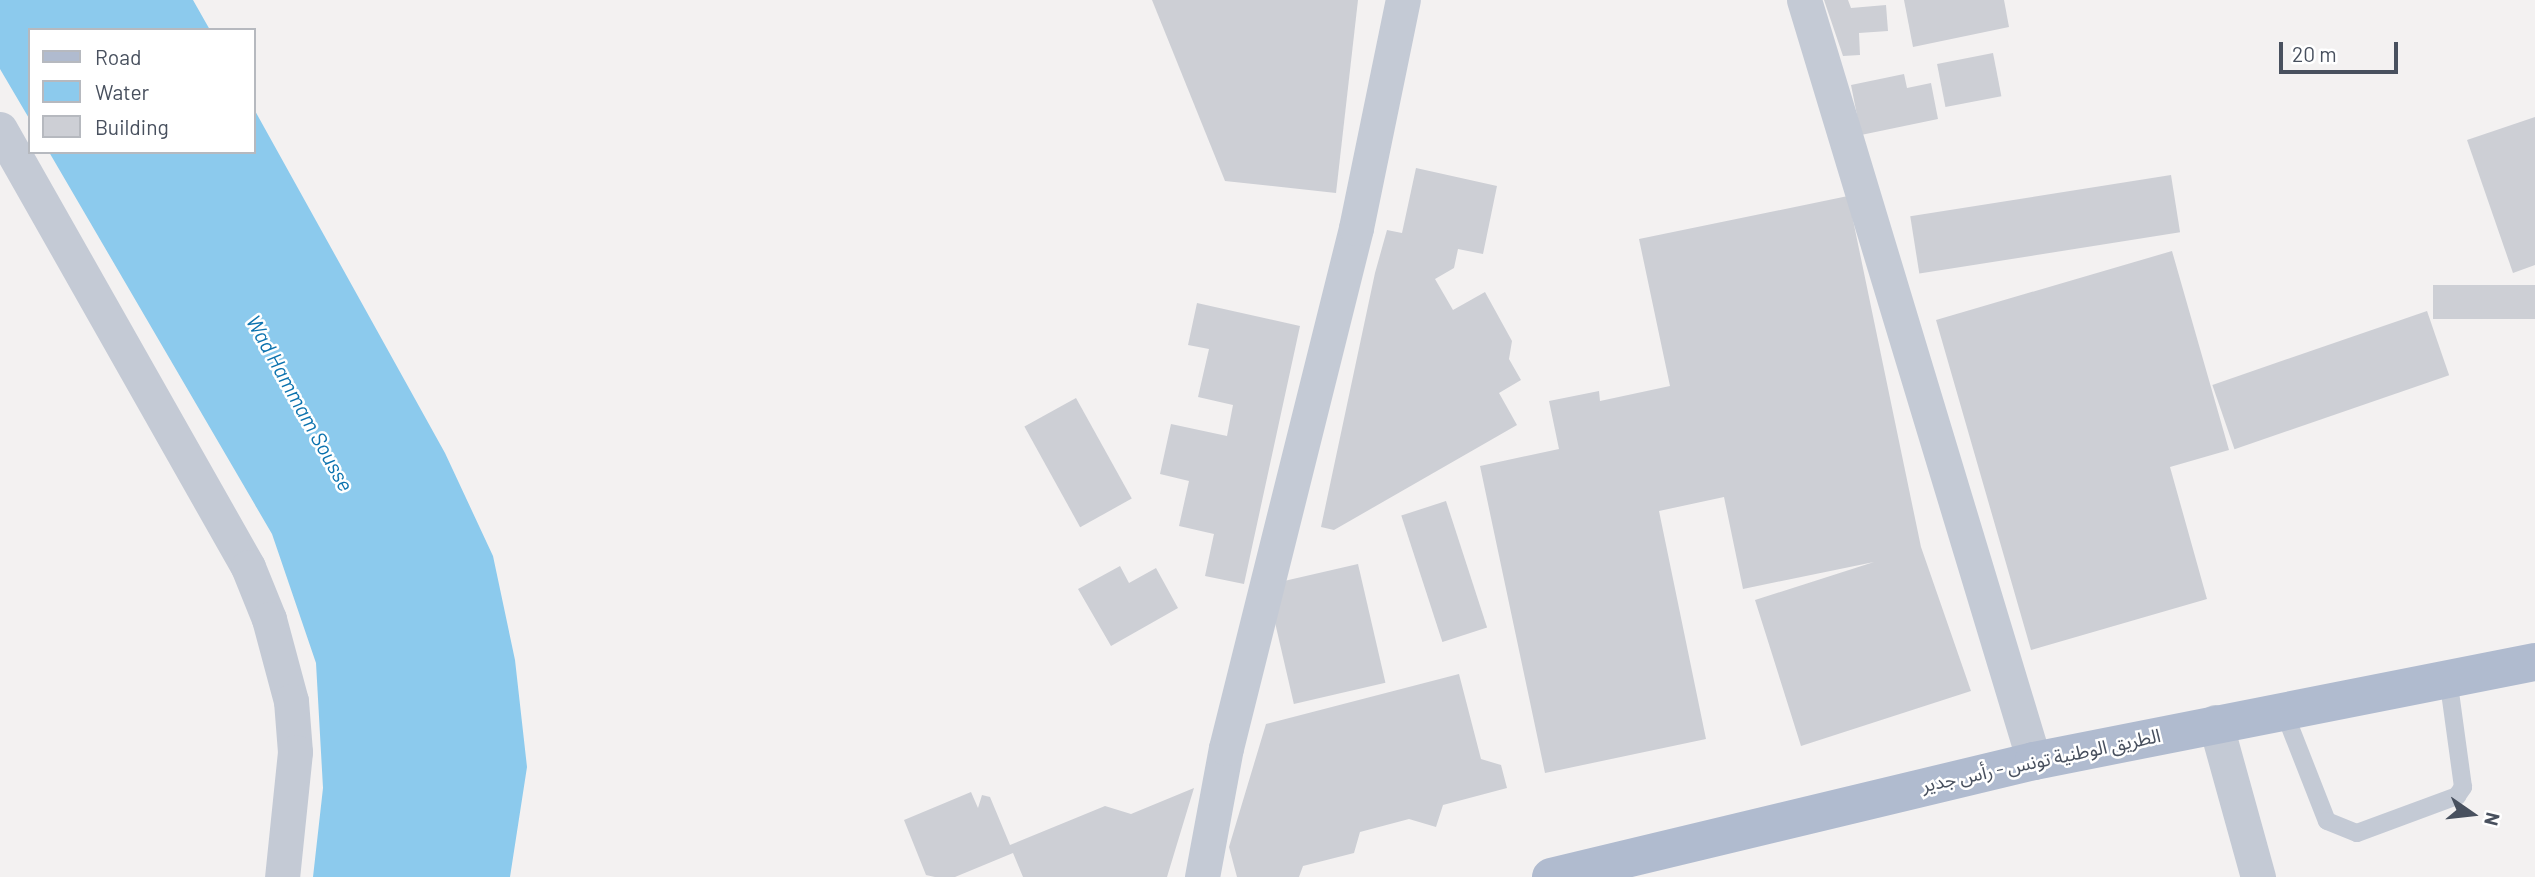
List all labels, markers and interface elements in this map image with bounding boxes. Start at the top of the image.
legend [28,28,256,154]
scale bar [2283,28,2402,72]
text: 20 m [2292,41,2337,66]
text: Road [95,44,141,69]
text: Water [95,79,149,104]
text: Building [95,114,169,139]
water label: Wad Hammam Sousse [241,311,359,495]
street label: الطريق الوطنية تونس - رأس جدير [1919,723,2163,797]
north arrow [2437,779,2507,849]
text: N [2480,810,2506,828]

